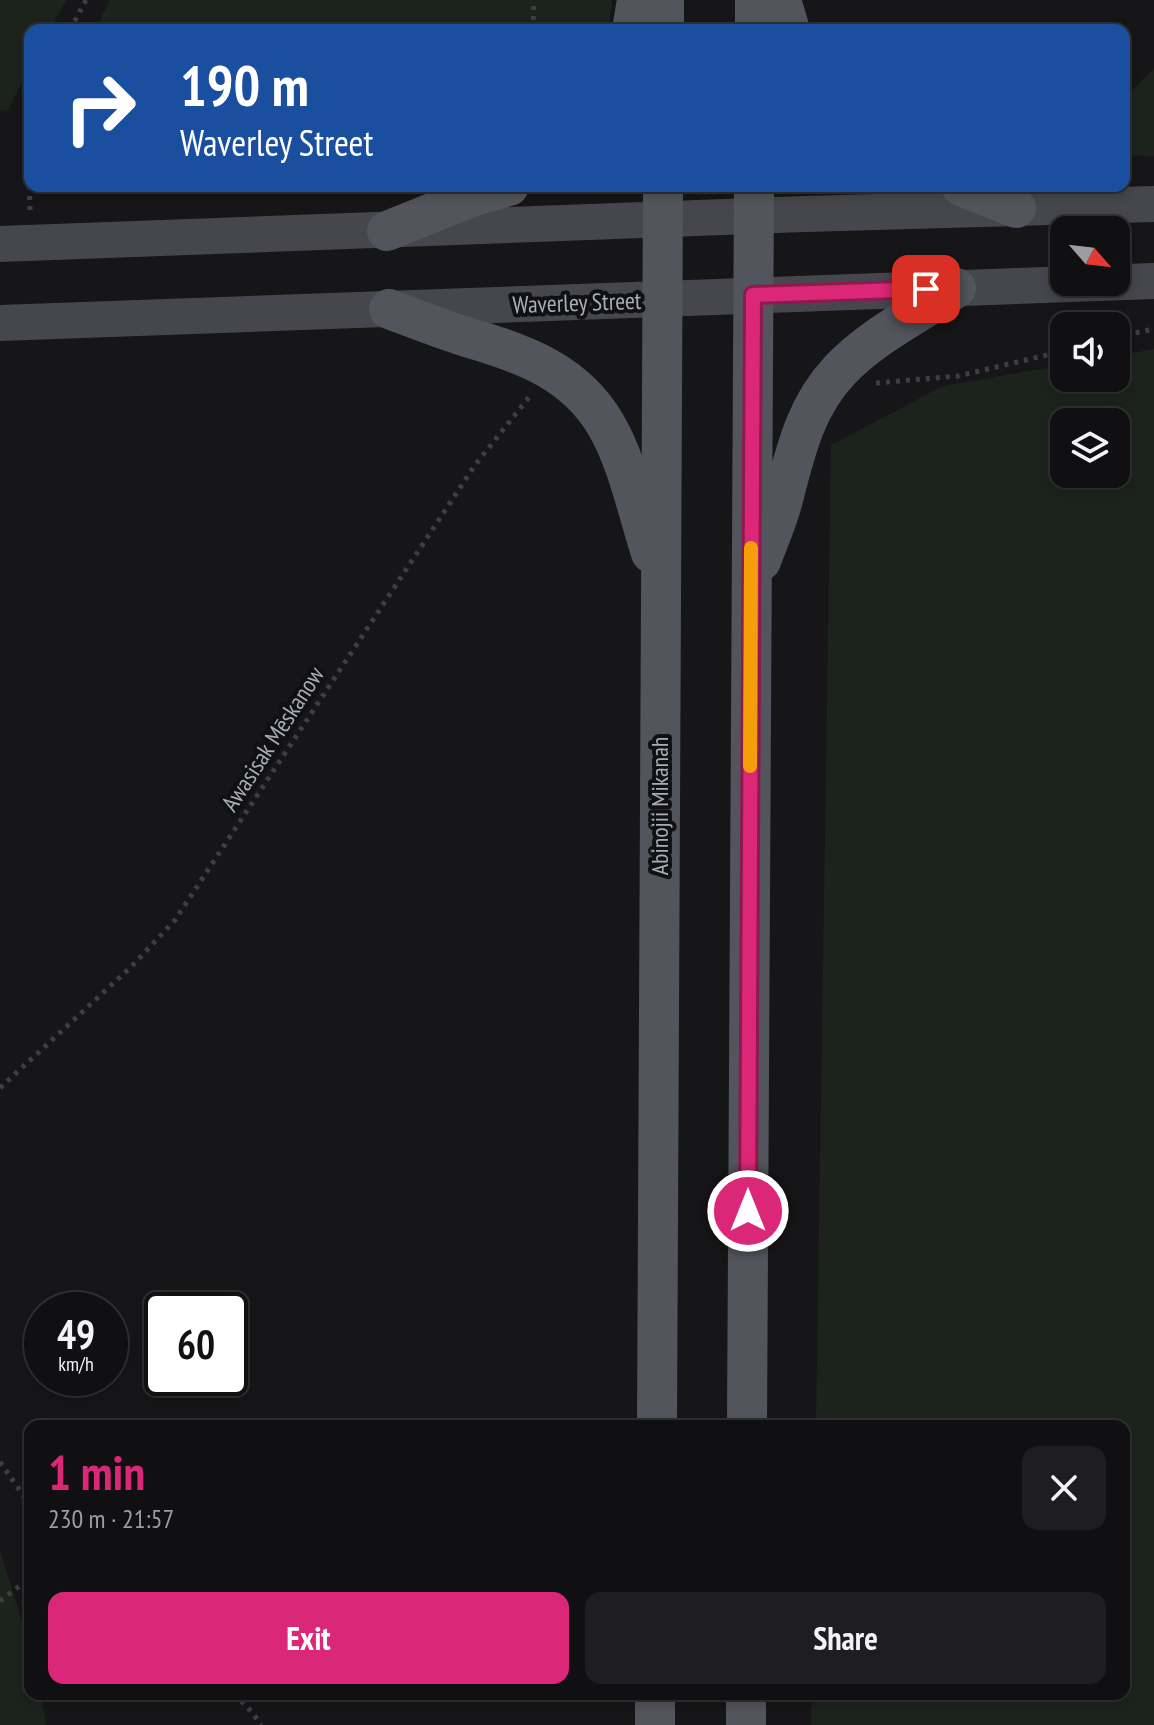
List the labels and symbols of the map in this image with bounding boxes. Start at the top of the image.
north arrow [1050,216,1130,296]
pin [892,255,960,323]
street label: Waverley Street [512,285,642,320]
street label: Awasisak Mēskanow [214,660,331,817]
street label: Abinojii Mikanah [644,737,675,875]
position arrow [706,1169,790,1253]
speed limit sign: 60 [144,1292,248,1396]

